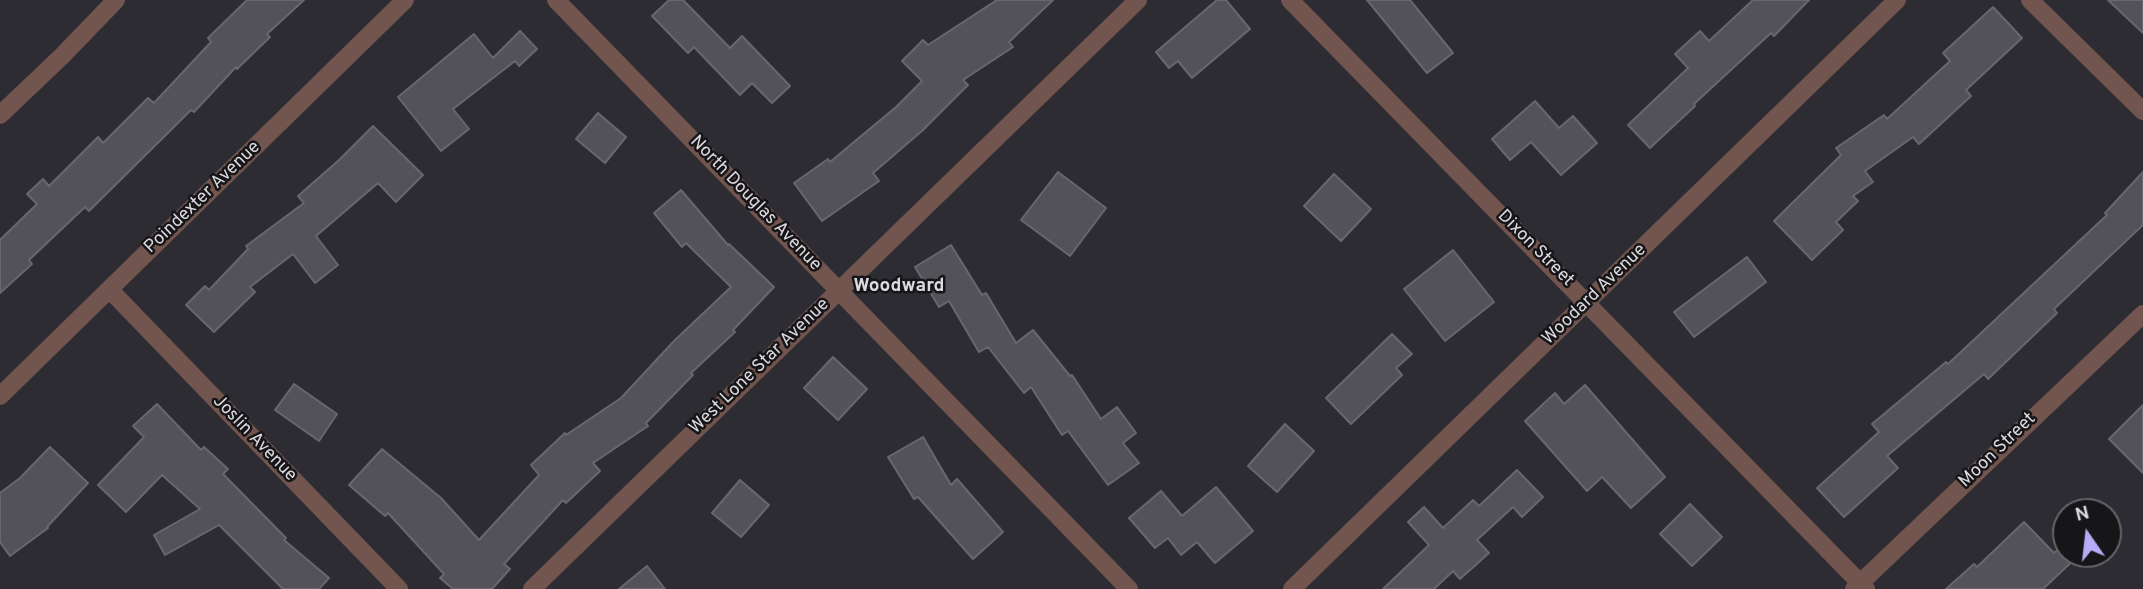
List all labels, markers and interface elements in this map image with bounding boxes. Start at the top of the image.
street label: North Douglas Avenue [685,132,825,276]
street label: Poindexter Avenue [141,137,265,259]
street label: Dixon Street [1492,206,1578,292]
street label: Woodard Avenue [1538,240,1652,350]
district label: Woodward [853,276,945,298]
street label: West Lone Star Avenue [686,295,834,439]
street label: Joslin Avenue [207,391,301,487]
street label: Moon Street [1955,409,2041,493]
north arrow [2052,498,2122,568]
text: N [2073,501,2092,528]

